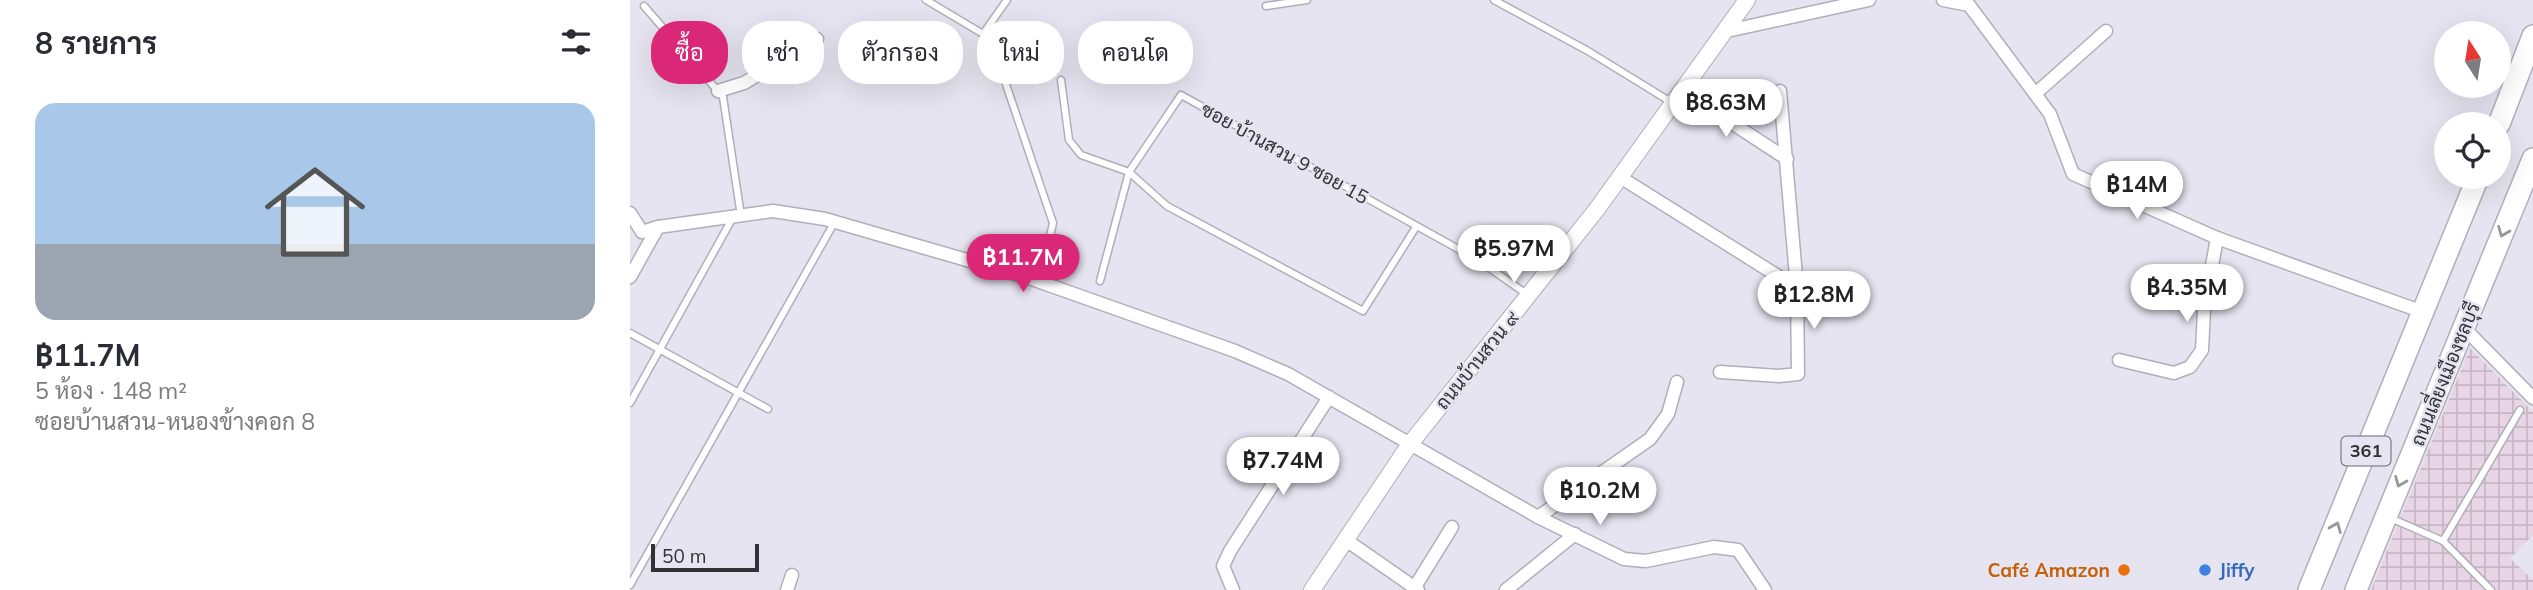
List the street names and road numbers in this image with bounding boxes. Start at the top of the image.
street label: ซอย บ้านสวน 9 ซอย 15 [1197,97,1373,209]
street label: ถนนเลี่ยงเมืองชลบุรี [2401,297,2486,450]
street label: ถนนบ้านสวน ๙ [1430,306,1524,414]
road number: 361 [2342,436,2390,466]

